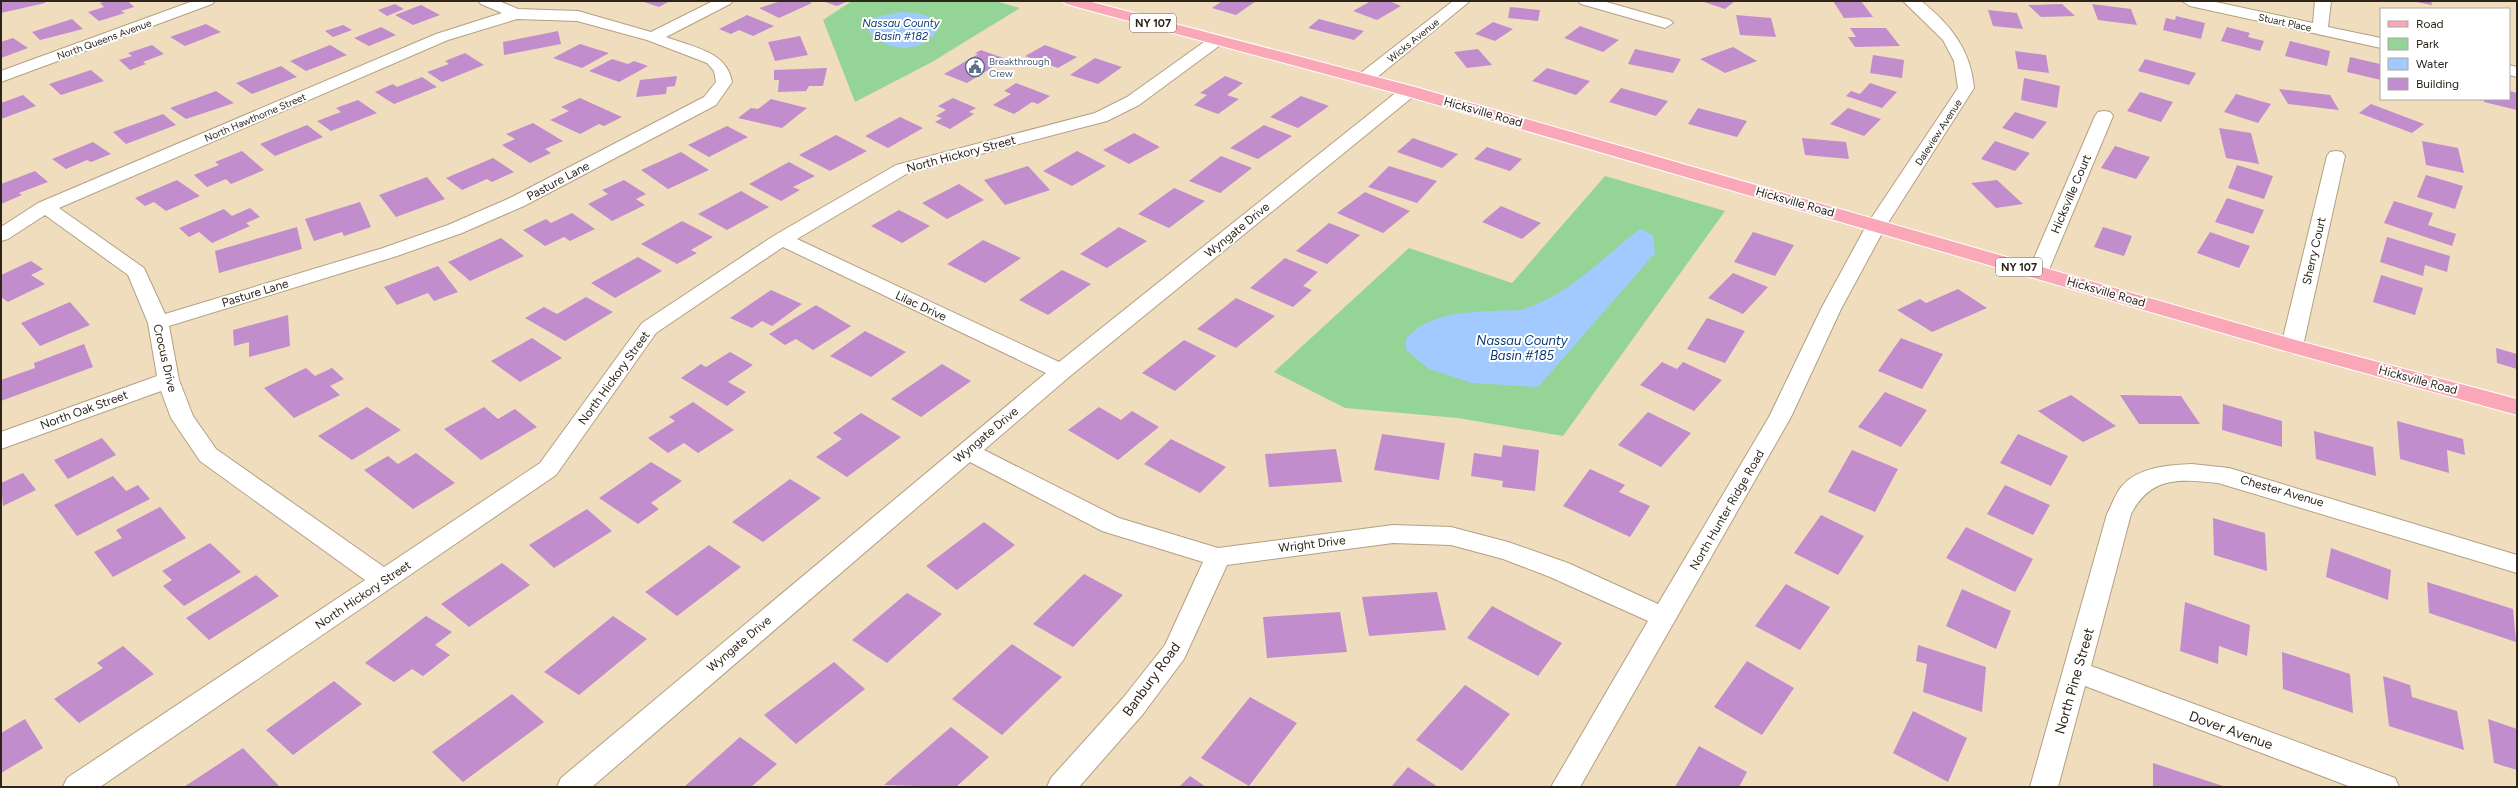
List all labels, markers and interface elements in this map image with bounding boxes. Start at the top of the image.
legend [2380,8,2510,100]
street label: Stuart Place [2257,10,2313,35]
road number: NY 107 [1130,14,1176,32]
street label: Wicks Avenue [1385,15,1442,65]
street label: North Queens Avenue [55,16,154,63]
water label: Nassau County Basin #182 [862,17,941,43]
text: Road [2416,17,2444,31]
text: Park [2416,37,2439,51]
place label: Breakthrough Crew [989,55,1050,80]
public building icon: Breakthrough Crew [964,56,986,78]
text: Water [2416,57,2448,71]
text: Building [2416,77,2459,91]
street label: North Hawthorne Street [202,90,308,145]
street label: Hicksville Road [1442,94,1524,130]
street label: Daleview Avenue [1912,96,1965,168]
street label: North Hickory Street [905,133,1018,175]
street label: Hicksville Court [2048,152,2094,236]
street label: Pasture Lane [524,158,592,203]
street label: Hicksville Road [1754,184,1836,220]
street label: Wyngate Drive [1202,199,1273,260]
street label: Sherry Court [2299,215,2329,286]
road number: NY 107 [1996,258,2042,276]
street label: Hicksville Road [2065,274,2147,310]
street label: Pasture Lane [220,276,290,310]
street label: Lilac Drive [893,288,949,324]
street label: Crocus Drive [150,323,180,394]
street label: North Hickory Street [575,328,653,428]
water label: Nassau County Basin #185 [1476,333,1569,363]
street label: Hicksville Road [2377,363,2459,397]
street label: North Oak Street [38,387,130,432]
street label: Wyngate Drive [951,404,1021,466]
street label: North Hunter Ridge Road [1687,447,1767,573]
street label: Chester Avenue [2239,472,2326,510]
street label: Wright Drive [1278,533,1347,555]
street label: North Hickory Street [313,558,414,632]
street label: Wyngate Drive [704,613,774,675]
street label: North Pine Street [2051,626,2098,736]
street label: Banbury Road [1119,639,1184,720]
street label: Dover Avenue [2187,707,2275,754]

